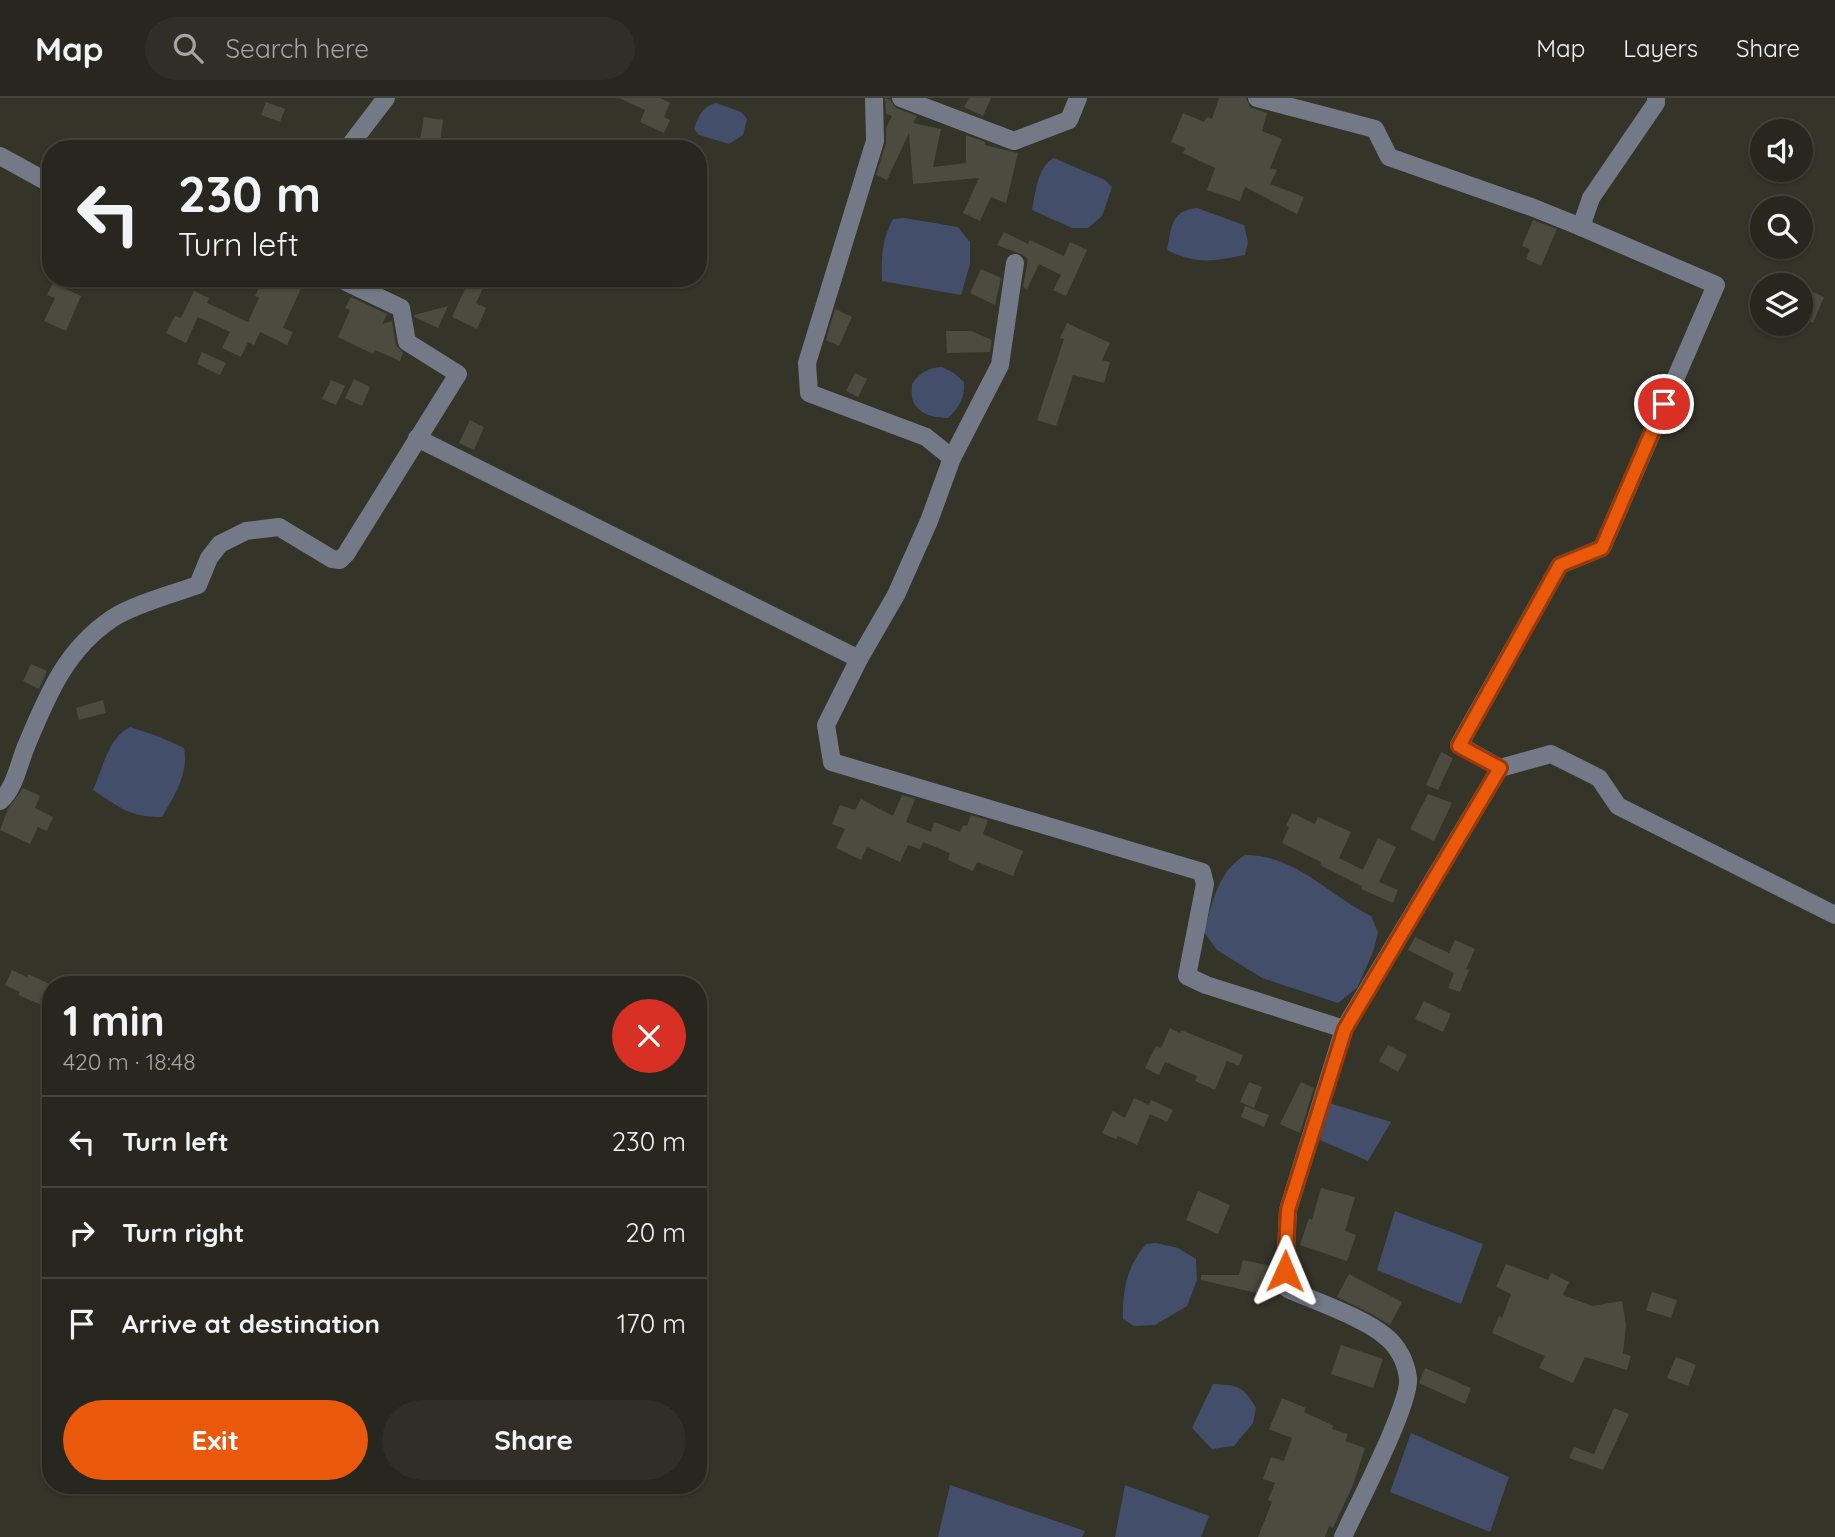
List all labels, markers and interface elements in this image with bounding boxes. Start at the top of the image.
search box [145,17,635,80]
text: Map [35,28,103,69]
icon: search [169,29,207,67]
text: Search here [225,32,369,65]
text: Map [1536,33,1585,63]
text: Layers [1623,33,1698,63]
text: Share [1736,33,1800,63]
map controls [1750,119,1813,336]
button: sound [1750,119,1813,182]
text: 230 m [178,163,321,224]
icon: left [63,168,154,259]
button: search [1750,196,1813,259]
text: Turn left [178,224,299,264]
button: layers [1750,273,1813,336]
pin [1634,374,1694,434]
icon: arrive [1645,385,1683,423]
text: 1 min [63,994,165,1047]
button: close [612,999,686,1073]
text: 420 m · 18:48 [63,1047,196,1076]
icon: left [63,1123,101,1161]
text: Turn left [122,1125,229,1158]
text: 230 m [612,1125,686,1158]
icon: right [63,1214,101,1252]
text: Turn right [122,1216,244,1249]
text: 20 m [625,1216,686,1249]
position arrow [1248,1234,1322,1308]
icon: arrive [63,1305,101,1343]
text: Arrive at destination [122,1307,380,1340]
text: 170 m [617,1307,686,1340]
button: Exit [63,1400,368,1480]
button: Share [382,1400,686,1480]

